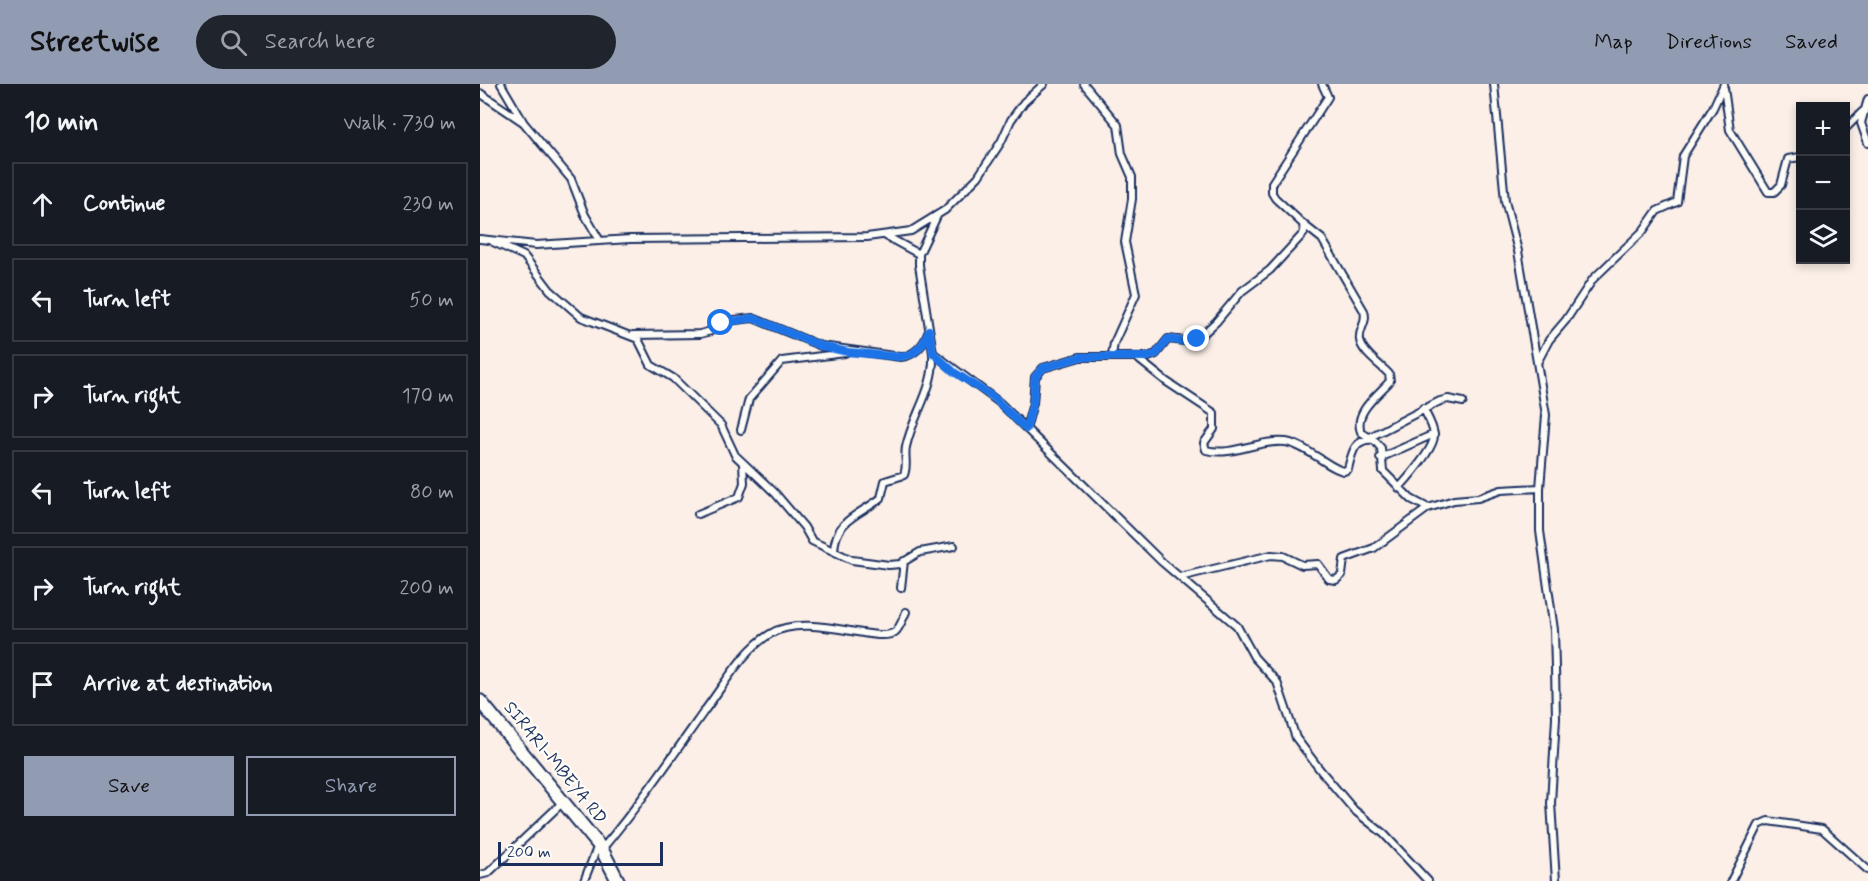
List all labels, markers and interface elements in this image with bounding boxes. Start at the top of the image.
search box [196,15,616,69]
text: Streetwise [30,24,160,61]
icon: search [217,26,250,59]
text: Search here [265,28,375,56]
text: Map [1594,28,1633,56]
text: Directions [1666,28,1752,56]
text: Saved [1785,28,1838,56]
map controls [1796,102,1850,264]
button: + [1796,102,1850,156]
text: 10 min [24,106,99,140]
text: Walk · 730 m [343,110,456,137]
button: − [1796,156,1850,210]
icon: ahead [26,188,59,221]
text: Continue [83,190,165,218]
text: 230 m [402,191,454,218]
button: layers [1796,210,1850,264]
icon: left [26,284,59,317]
text: Turn left [83,286,171,314]
text: 50 m [409,287,454,314]
route start [707,309,733,335]
route end [1183,325,1209,351]
icon: right [26,380,59,413]
text: Turn right [83,382,181,410]
text: 170 m [402,383,454,410]
icon: left [26,476,59,509]
text: Turn left [83,478,171,506]
text: 80 m [410,479,454,506]
icon: right [26,572,59,605]
text: Turn right [83,574,181,602]
text: 200 m [399,575,454,602]
icon: arrive [26,668,59,701]
text: Arrive at destination [83,670,273,698]
street label: SIRARI-MBEYA RD [498,696,612,830]
button: Save [24,756,234,816]
button: Share [246,756,456,816]
scale bar [498,839,663,866]
text: 200 m [507,842,551,863]

